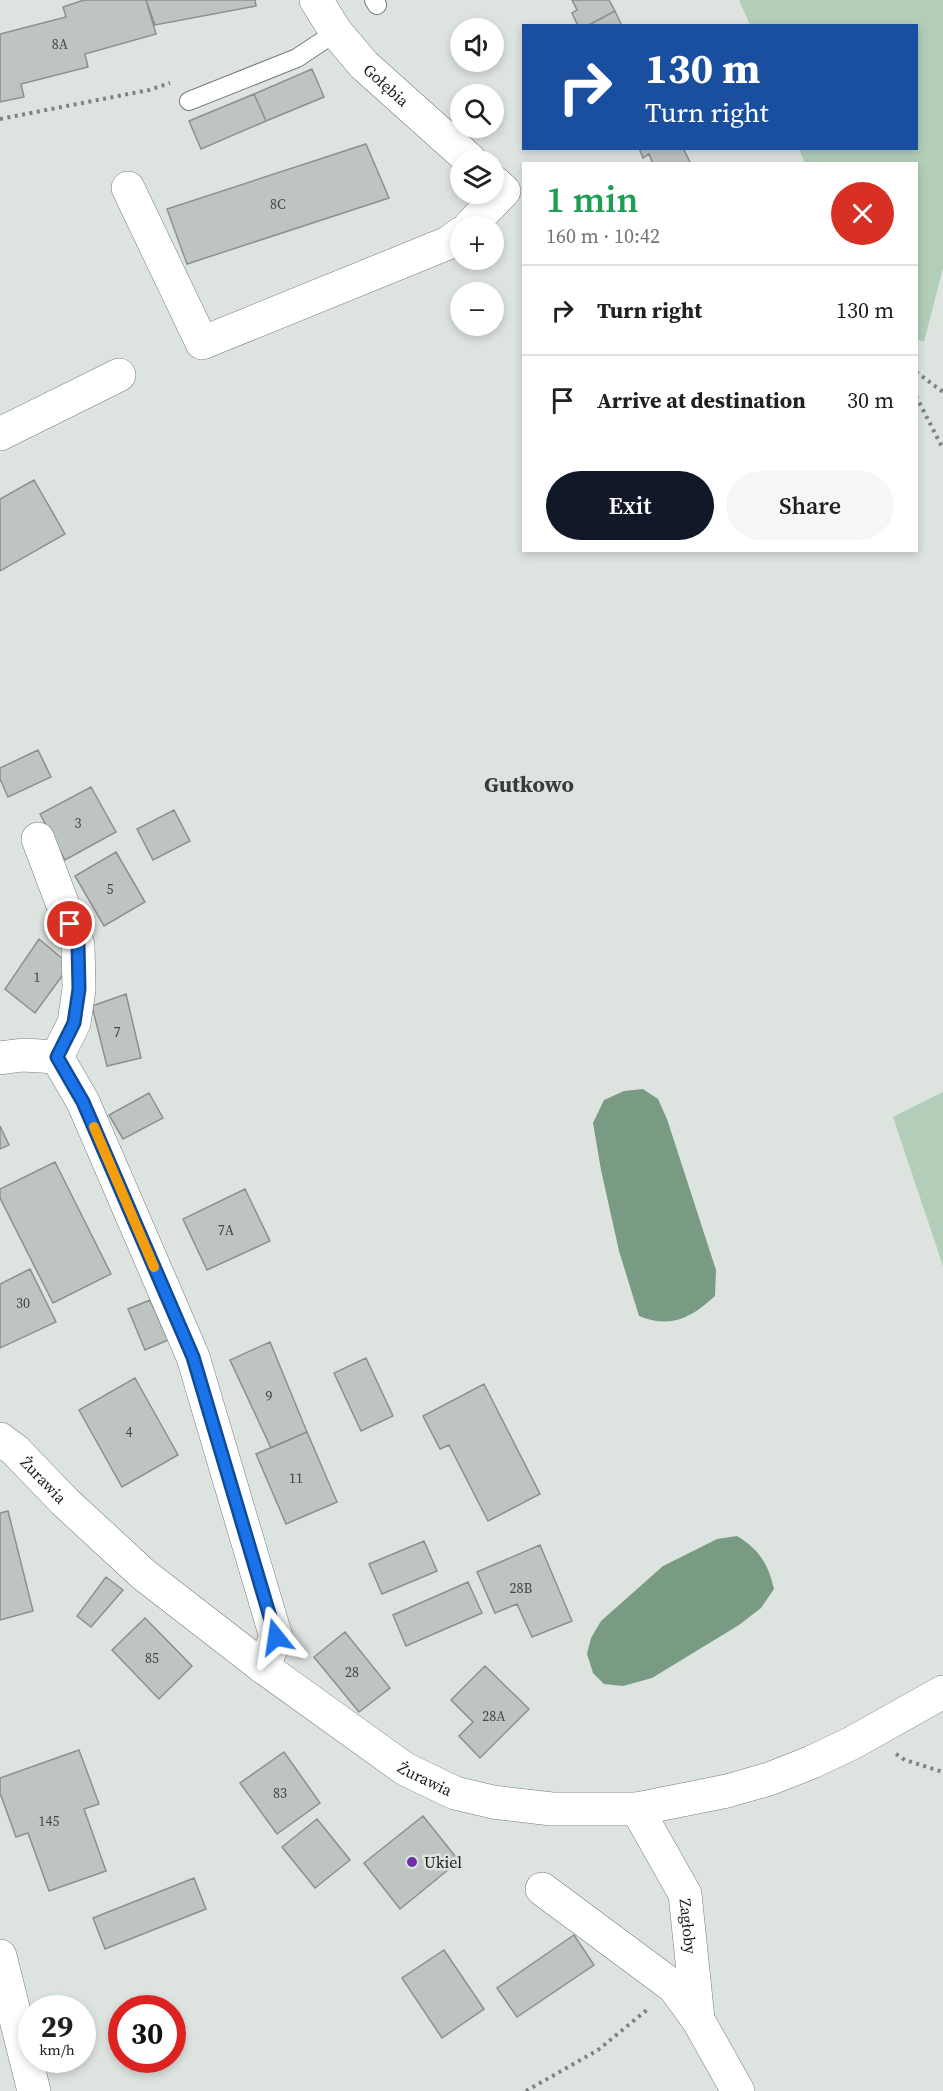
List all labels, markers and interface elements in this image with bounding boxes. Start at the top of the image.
map controls [450,18,504,336]
button: sound [450,18,504,72]
house number: 8A [52,34,69,54]
text: 130 m [645,39,760,97]
icon: right [546,48,624,126]
street label: Gołębia [359,59,415,112]
button: search [450,84,504,138]
text: Turn right [645,94,769,131]
button: layers [450,150,504,204]
text: 1 min [546,175,638,224]
button: close [831,182,894,245]
house number: 8C [270,194,286,214]
button: + [450,216,504,270]
text: 160 m · 10:42 [546,222,660,250]
button: − [450,282,504,336]
icon: right [546,294,579,327]
text: Turn right [597,295,702,325]
text: 130 m [836,295,894,325]
icon: arrive [546,384,579,417]
text: Arrive at destination [597,385,806,415]
text: 30 m [847,385,894,415]
button: Exit [546,471,714,540]
button: Share [726,471,894,540]
district label: Gutkowo [484,769,574,799]
house number: 3 [75,813,82,833]
house number: 5 [107,879,114,899]
pin [44,898,95,949]
icon: arrive [53,907,86,940]
house number: 1 [34,967,41,987]
house number: 7 [114,1022,121,1042]
house number: 7A [218,1220,235,1240]
house number: 30 [16,1293,30,1313]
house number: 9 [266,1386,273,1406]
house number: 4 [126,1422,133,1442]
street label: Żurawia [16,1451,72,1509]
house number: 11 [289,1468,303,1488]
house number: 28B [510,1578,533,1598]
position arrow [244,1605,308,1669]
house number: 85 [145,1648,159,1668]
house number: 28 [345,1662,359,1682]
house number: 28A [482,1706,506,1726]
street label: Żurawia [393,1756,457,1801]
house number: 83 [273,1783,287,1803]
house number: 145 [39,1811,60,1831]
place label: Ukiel [424,1851,462,1873]
marker: Ukiel [405,1855,419,1869]
street label: Zagłoby [675,1897,702,1956]
speed limit sign: 30 [108,1995,186,2073]
text: 29 [41,2006,73,2047]
text: km/h [39,2039,75,2060]

